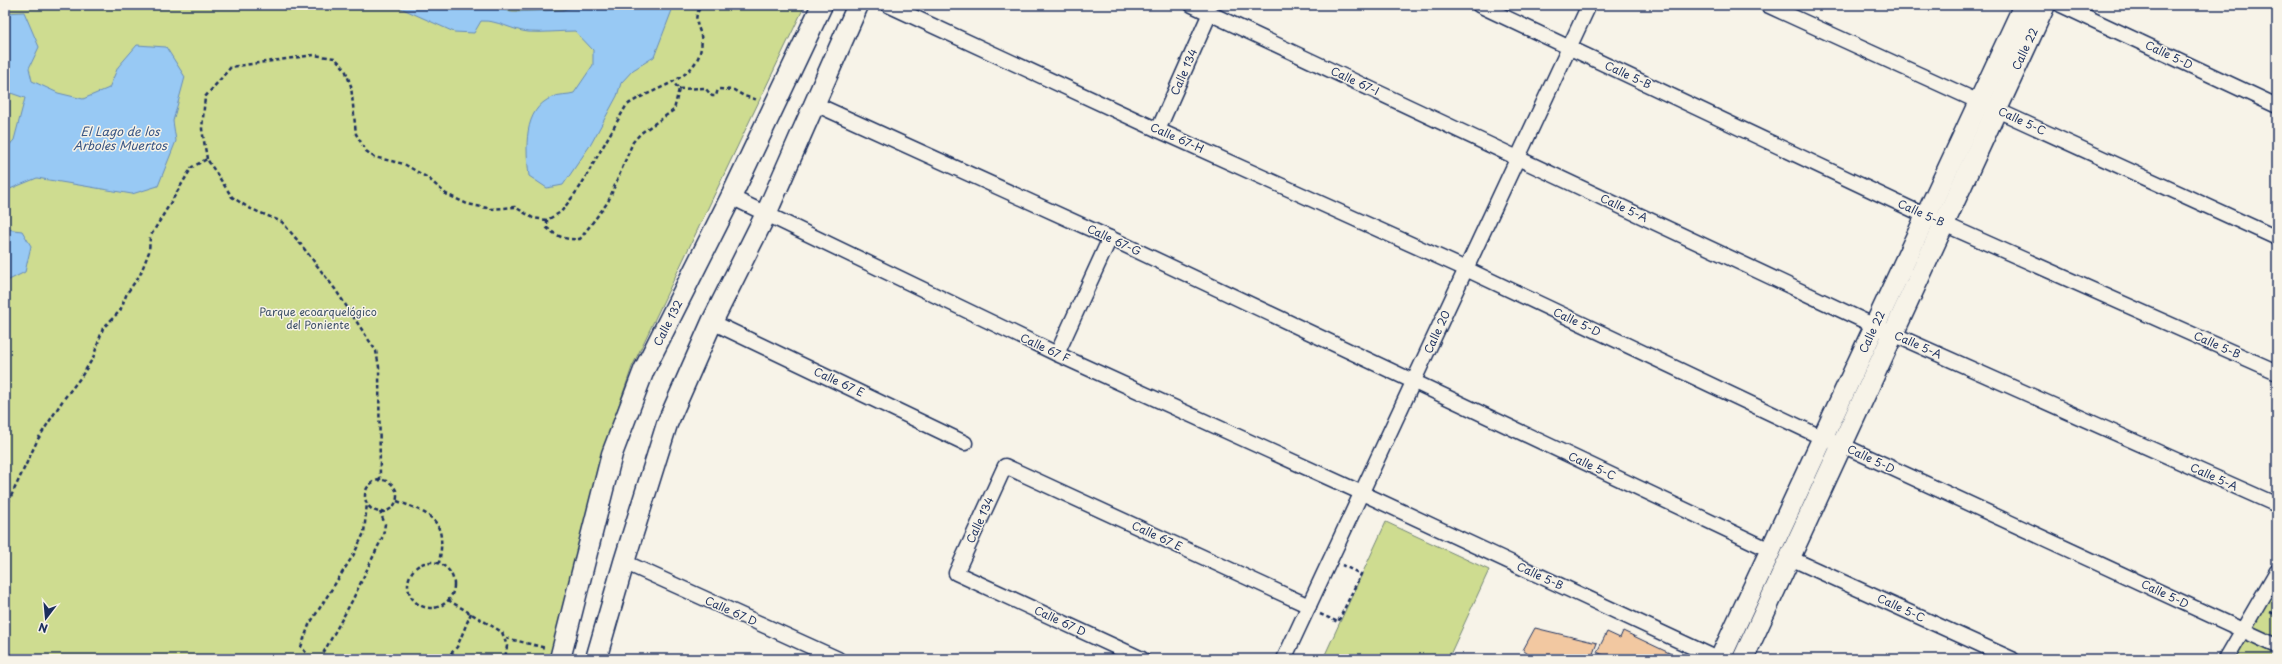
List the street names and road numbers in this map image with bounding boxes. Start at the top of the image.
street label: Calle 22 [2007,25,2042,73]
street label: Calle 5-D [2142,36,2196,73]
street label: Calle 134 [1166,46,1201,98]
street label: Calle 5-B [1602,56,1654,93]
street label: Calle 67-I [1328,62,1382,99]
street label: Calle 5-C [1996,102,2049,139]
street label: Calle 67-H [1148,118,1207,157]
street label: Calle 5-A [1598,189,1651,226]
street label: Calle 5-B [1895,195,1947,230]
street label: Calle 67-G [1084,220,1144,259]
street label: Calle 132 [649,297,687,349]
street label: Calle 5-D [1550,303,1604,340]
street label: Calle 20 [1419,307,1454,356]
street label: Calle 22 [1854,308,1889,356]
street label: Calle 5-A [1892,326,1945,363]
street label: Calle 5-B [2191,327,2243,362]
street label: Calle 67 F [1018,329,1073,367]
street label: Calle 67 E [811,362,867,401]
street label: Calle 5-D [1844,440,1898,477]
street label: Calle 5-C [1566,447,1619,484]
street label: Calle 5-A [2188,458,2241,495]
street label: Calle 134 [961,494,998,546]
street label: Calle 67 E [1129,516,1185,555]
street label: Calle 5-B [1514,557,1566,594]
street label: Calle 5-D [2138,575,2192,612]
street label: Calle 5-C [1875,589,1928,626]
street label: Calle 67 D [702,591,760,630]
street label: Calle 67 D [1031,601,1089,640]

